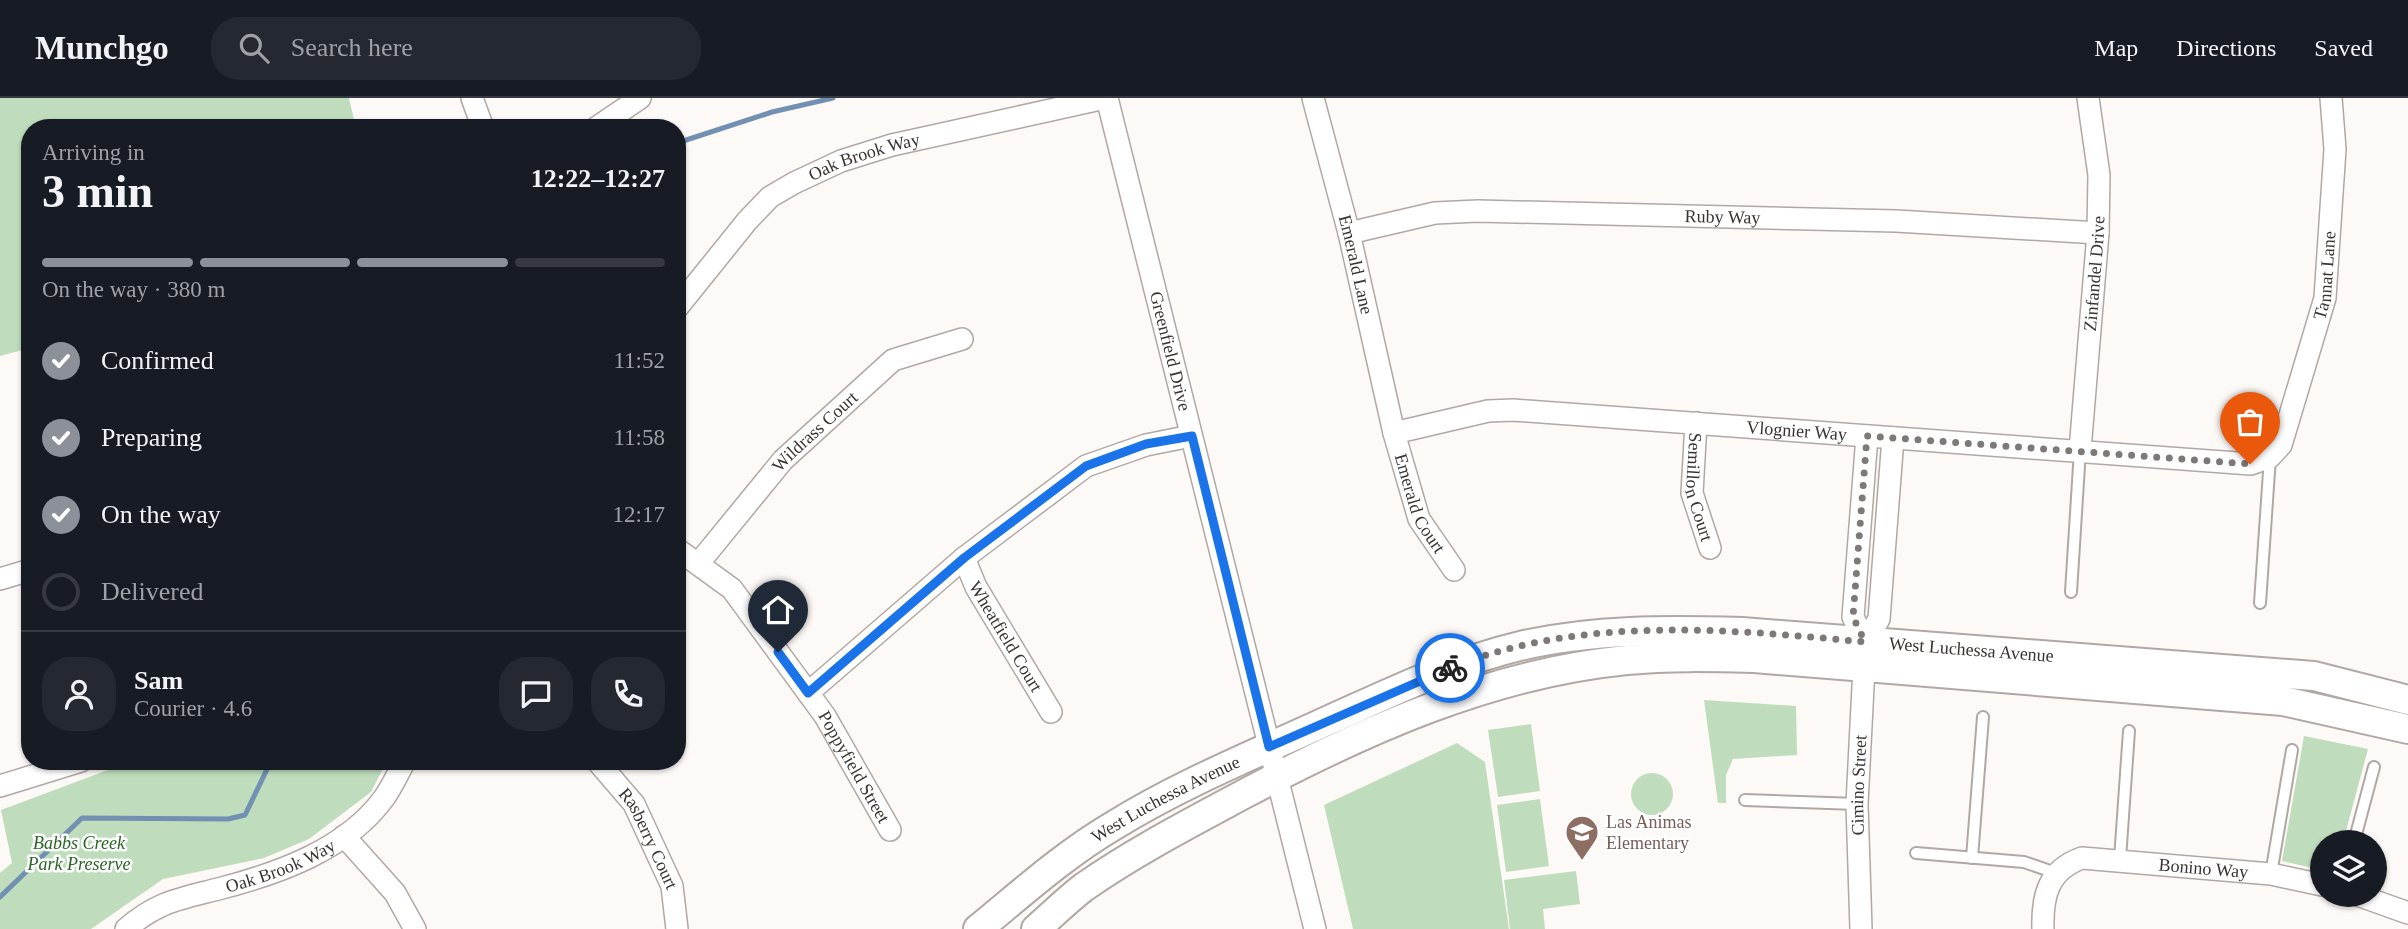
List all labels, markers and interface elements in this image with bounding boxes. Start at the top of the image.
search box [211,17,701,80]
icon: search [235,29,273,67]
text: Munchgo [35,30,169,66]
text: Search here [291,33,413,62]
text: Map [2094,35,2138,61]
text: Directions [2176,35,2276,61]
text: Saved [2314,35,2373,61]
street label: Oak Brook Way [805,129,922,185]
text: Arriving in [42,140,145,165]
text: 12:22–12:27 [531,164,665,193]
text: 3 min [42,166,153,217]
street label: Ruby Way [1684,206,1761,228]
street label: Emerald Lane [1335,213,1377,316]
street label: Zinfandel Drive [2080,216,2108,332]
street label: Tannat Lane [2309,230,2339,322]
text: On the way · 380 m [42,277,225,302]
street label: Greenfield Drive [1146,289,1195,413]
icon: check [42,342,80,380]
text: Confirmed [101,346,214,375]
text: 11:52 [613,348,665,373]
street label: Wildrass Court [768,387,862,475]
pin [2220,392,2280,464]
icon: bag [2231,403,2269,441]
street label: Vlognier Way [1746,417,1848,444]
icon: check [42,419,80,457]
text: Preparing [101,423,202,452]
text: 11:58 [613,425,665,450]
street label: Semillon Court [1681,432,1717,544]
street label: Emerald Court [1391,451,1449,557]
icon: check [42,496,80,534]
text: On the way [101,500,221,529]
text: 12:17 [613,502,665,527]
text: Delivered [101,577,204,606]
street label: Wheatfield Court [965,577,1047,695]
pin [748,580,808,652]
icon: home [759,591,797,629]
courier [1415,633,1485,703]
street label: West Luchessa Avenue [1888,633,2055,666]
icon: bike [1431,649,1469,687]
button: person [42,657,116,731]
button: chat [499,657,573,731]
button: phone [591,657,665,731]
text: Sam [134,666,183,695]
text: Courier · 4.6 [134,696,252,721]
street label: Poppyfield Street [814,707,894,826]
street label: Cimino Street [1847,734,1871,836]
street label: West Luchessa Avenue [1088,752,1243,847]
street label: Rasberry Court [615,784,682,892]
place label: Las Animas Elementary [1606,812,1692,853]
school or university icon: Las Animas Elementary [1563,813,1601,862]
map controls [2310,830,2387,907]
button: layers [2310,830,2387,907]
park label: Babbs Creek Park Preserve [27,833,130,874]
street label: Oak Brook Way [223,835,339,897]
street label: Bonino Way [2158,855,2249,882]

